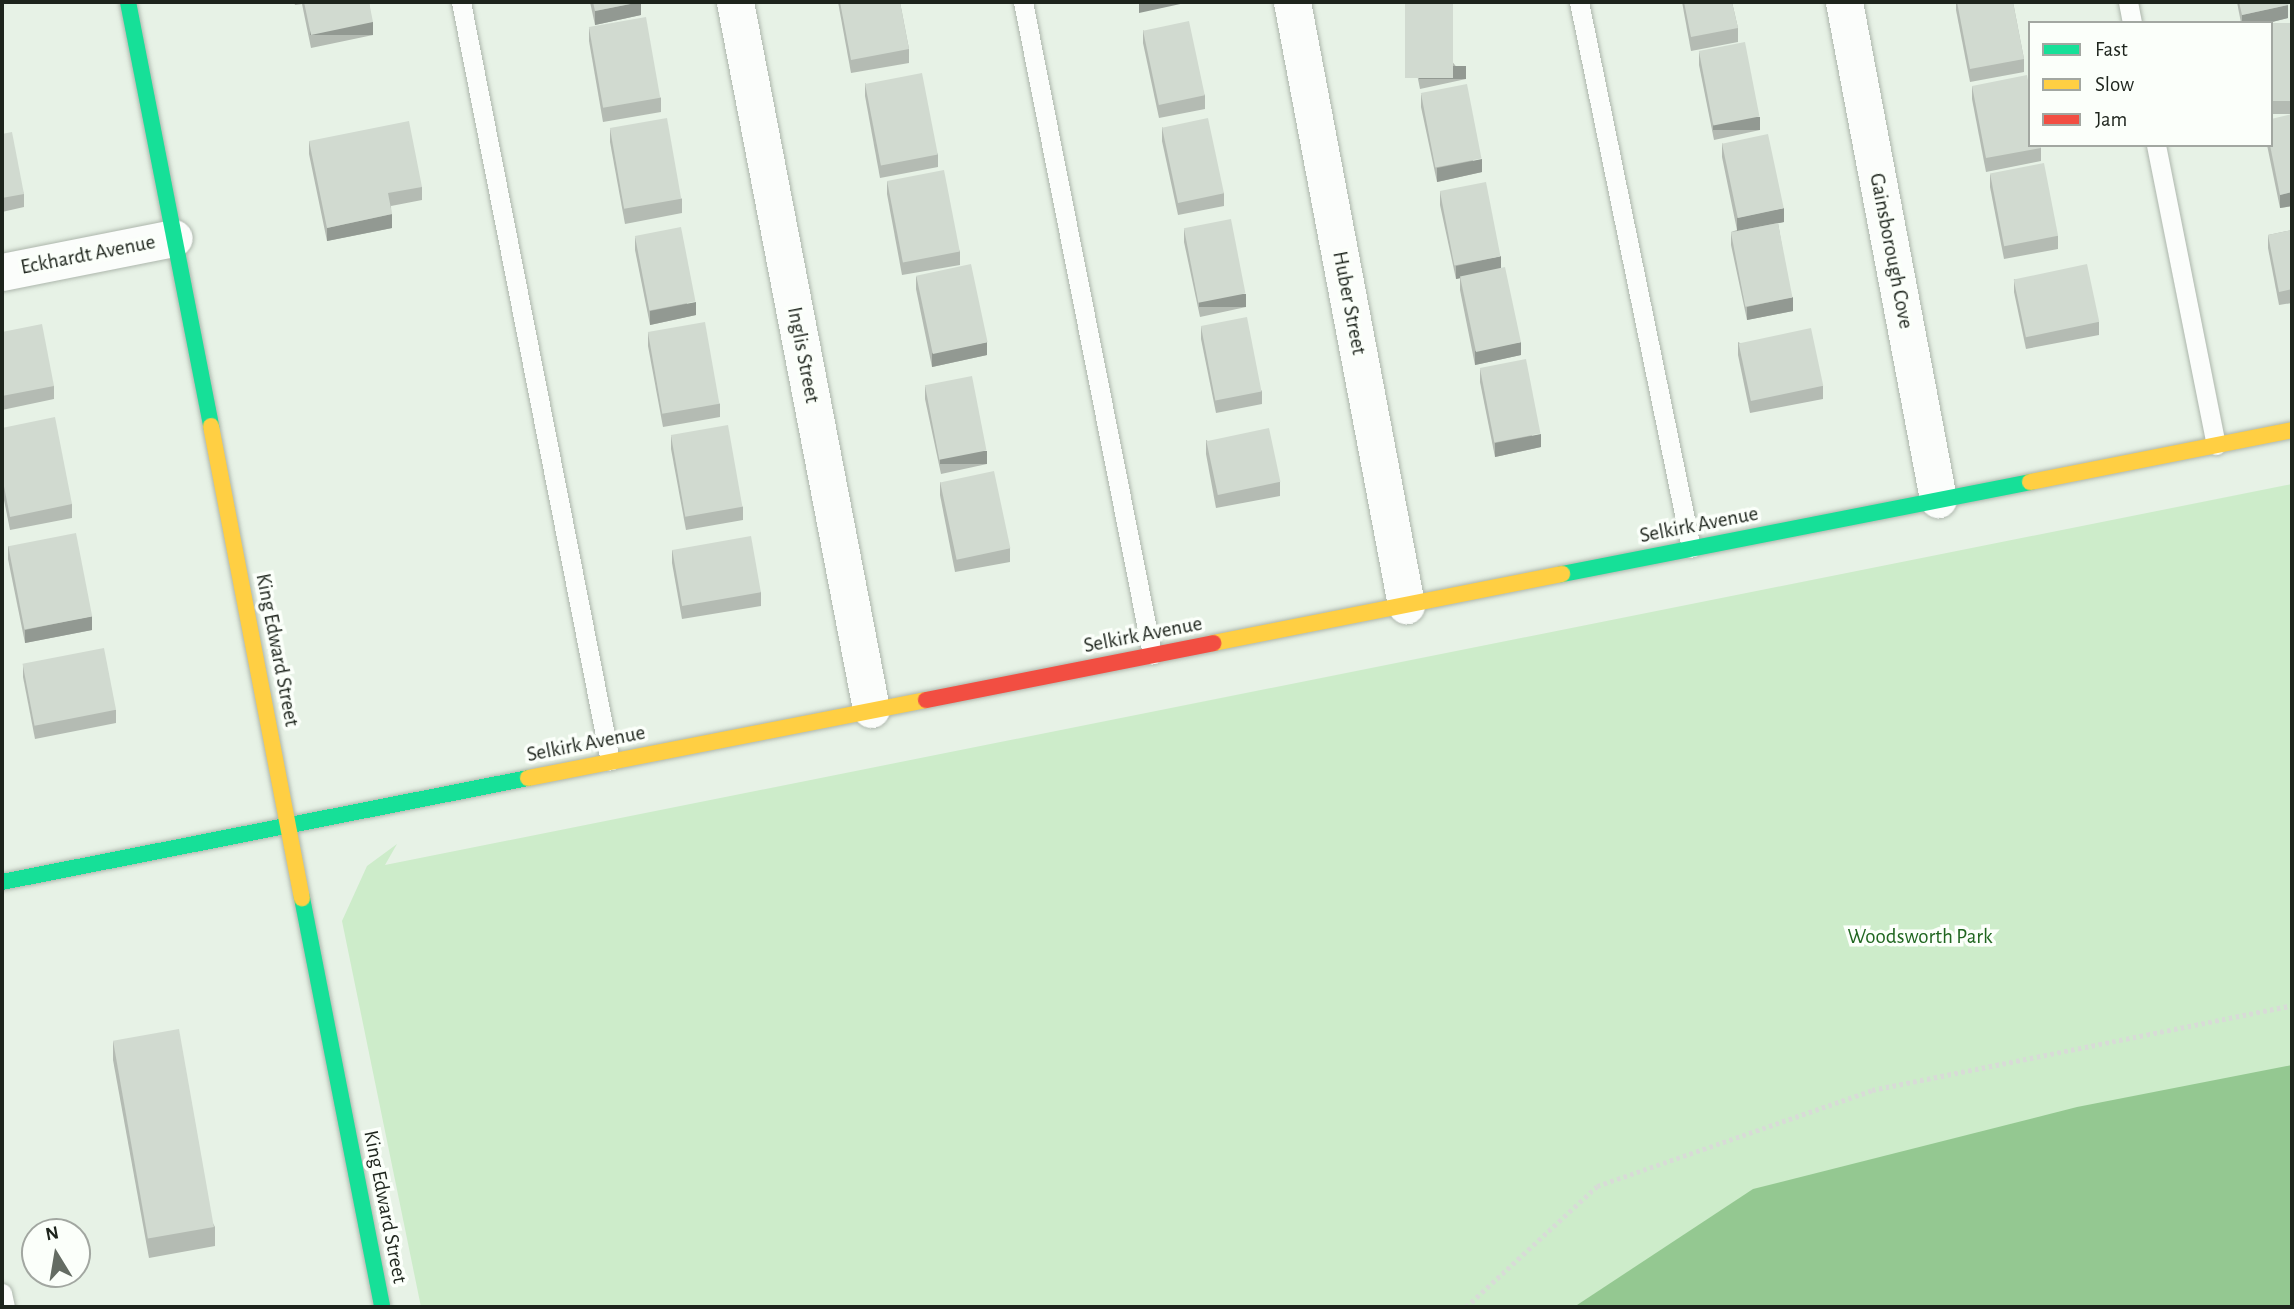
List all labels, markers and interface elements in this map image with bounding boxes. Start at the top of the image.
legend [2028,21,2273,147]
text: Fast [2095,39,2128,60]
text: Slow [2095,74,2134,95]
text: Jam [2095,109,2127,130]
street label: Gainsborough Cove [1864,171,1918,331]
street label: Eckhardt Avenue [19,230,157,280]
street label: Huber Street [1327,249,1371,357]
street label: Inglis Street [781,305,825,405]
street label: Selkirk Avenue [1638,501,1760,549]
street label: King Edward Street [250,571,304,729]
street label: Selkirk Avenue [1082,611,1204,659]
street label: Selkirk Avenue [525,720,647,768]
park label: Woodsworth Park [1847,924,1993,950]
street label: King Edward Street [358,1128,412,1286]
north arrow [21,1218,91,1288]
text: N [44,1223,61,1244]

